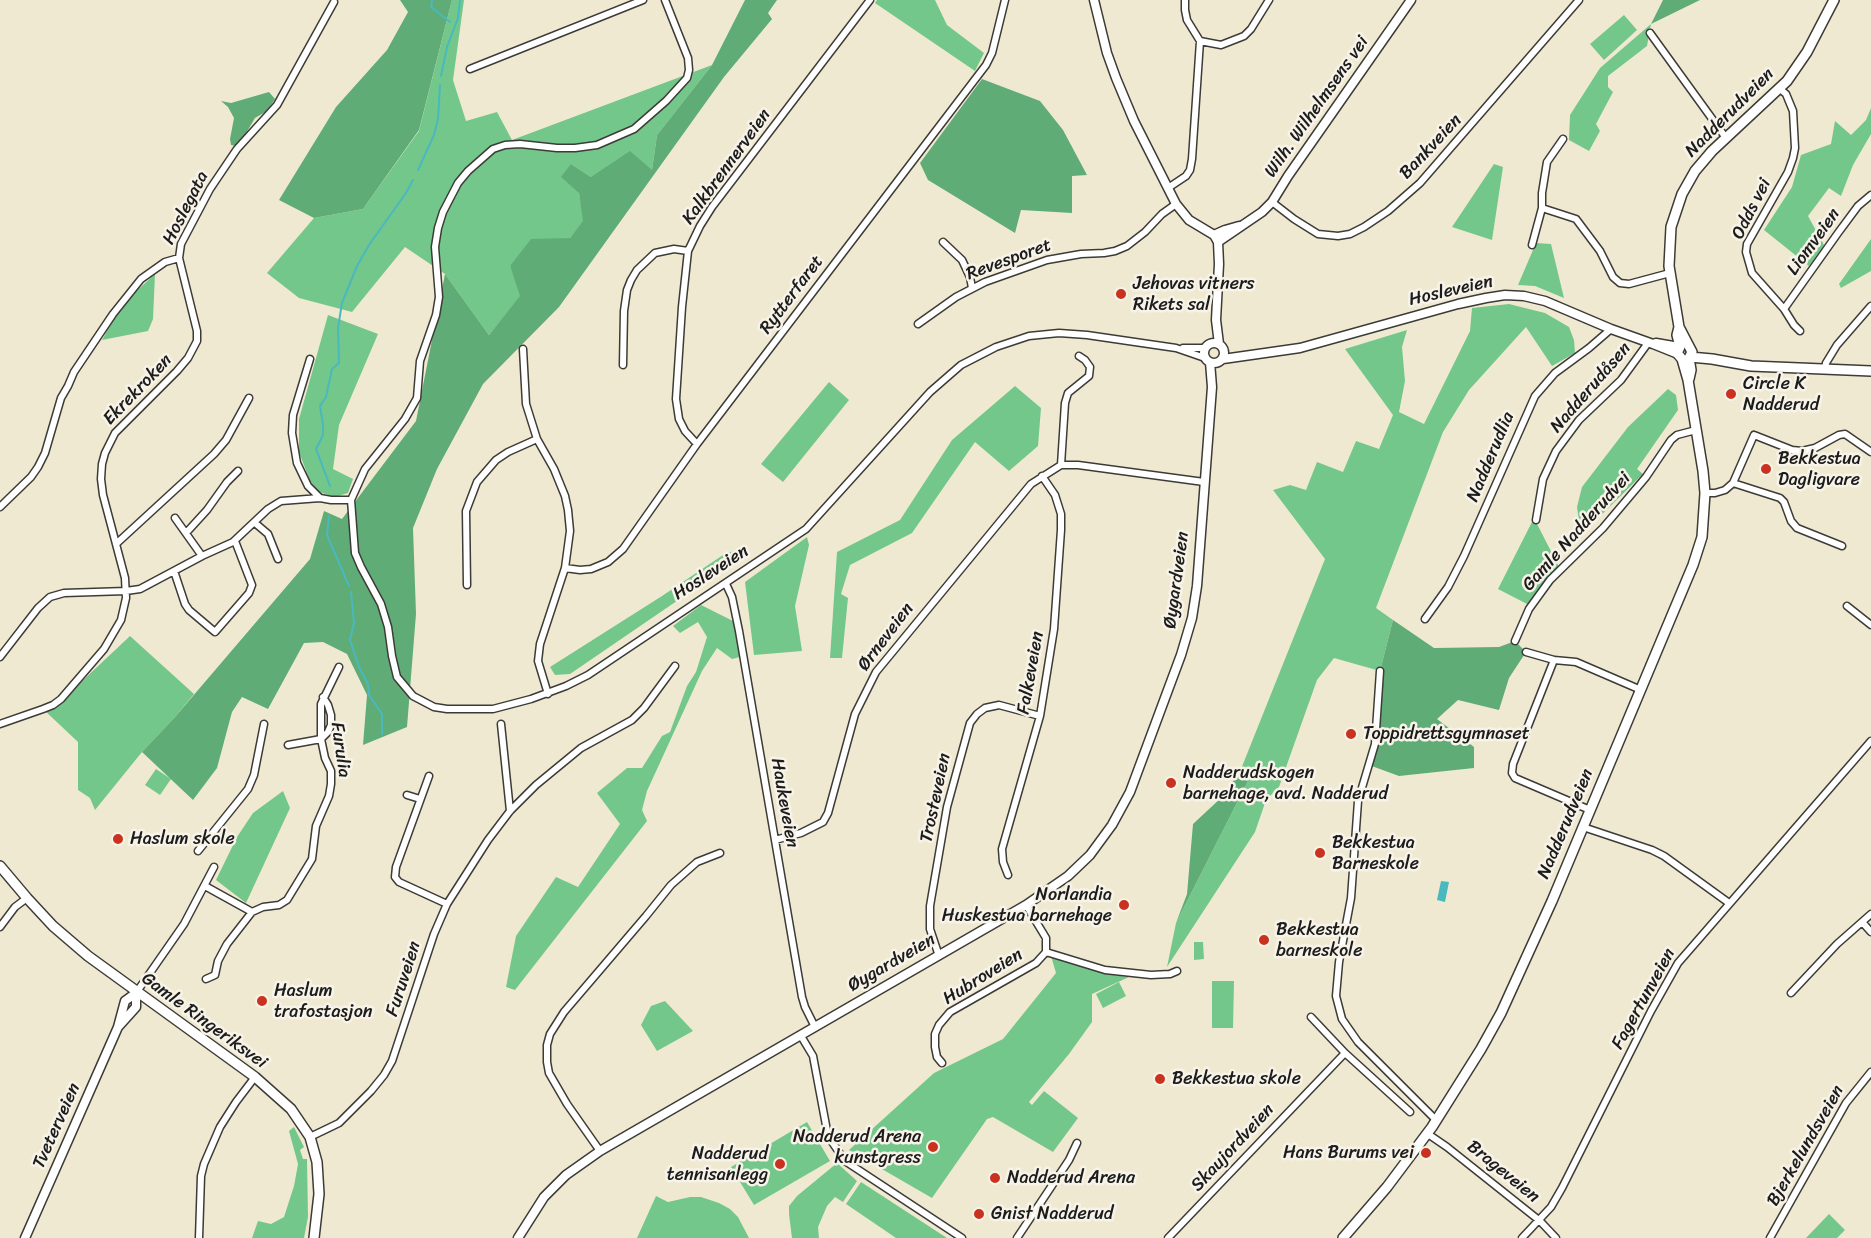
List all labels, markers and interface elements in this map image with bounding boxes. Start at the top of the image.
street label: Wilh. Wilhelmsens vei [1260,32,1374,182]
street label: Nadderudveien [1681,64,1779,162]
street label: Kalkbrennerveien [678,105,776,229]
street label: Bankveien [1395,110,1467,184]
street label: Hoslegata [158,168,214,248]
street label: Odds vei [1728,175,1776,243]
street label: Liomveien [1783,204,1845,280]
street label: Revesporet [963,235,1055,285]
street label: Rytterfaret [756,252,828,338]
street label: Hosleveien [1407,271,1495,311]
place label: Jehovas vitners Rikets sal [1133,273,1255,316]
marker: Jehovas vitners Rikets sal [1114,287,1128,301]
street label: Nadderudåsen [1546,338,1636,438]
street label: Ekrekroken [99,350,177,430]
place label: Circle K Nadderud [1743,373,1819,416]
marker: Circle K Nadderud [1724,387,1738,401]
street label: Nadderudlia [1462,409,1520,505]
place label: Bekkestua Dagligvare [1778,448,1861,490]
marker: Bekkestua Dagligvare [1759,462,1773,476]
street label: Gamle Nadderudvei [1518,468,1636,596]
street label: Øygardveien [1160,530,1194,630]
street label: Hosleveien [669,541,753,605]
street label: Ørneveien [853,599,919,675]
street label: Falkeveien [1013,630,1049,716]
street label: Furulia [325,721,355,779]
place label: Toppidrettsgymnaset [1363,723,1530,745]
marker: Toppidrettsgymnaset [1344,727,1358,741]
street label: Trosteveien [916,751,956,845]
street label: Haukeveien [765,756,803,850]
place label: Nadderudskogen barnehage, avd. Nadderud [1183,762,1388,804]
street label: Nadderudveien [1533,766,1599,882]
marker: Nadderudskogen barnehage, avd. Nadderud [1164,776,1178,790]
place label: Haslum skole [130,828,235,850]
marker: Haslum skole [111,832,125,846]
place label: Bekkestua Barneskole [1332,832,1419,874]
marker: Bekkestua Barneskole [1313,846,1327,860]
place label: Norlandia Huskestua barnehage [942,884,1112,926]
marker: Norlandia Huskestua barnehage [1117,898,1131,912]
place label: Bekkestua barneskole [1276,919,1362,962]
street label: Øygardveien [844,929,940,997]
marker: Bekkestua barneskole [1257,933,1271,947]
street label: Furuveien [382,939,426,1019]
street label: Hubroveien [939,944,1027,1010]
street label: Fagertunveien [1607,945,1681,1053]
street label: Gamle Ringeriksvei [137,968,271,1074]
place label: Haslum trafostasjon [274,980,372,1022]
marker: Haslum trafostasjon [255,994,269,1008]
place label: Bekkestua skole [1172,1068,1301,1090]
marker: Bekkestua skole [1153,1072,1167,1086]
street label: Tveterveien [29,1080,85,1172]
street label: Bjerkelundsveien [1763,1082,1849,1210]
street label: Skaujordveien [1187,1100,1279,1196]
place label: Nadderud Arena kunstgress [793,1126,921,1168]
street label: Brageveien [1462,1136,1544,1208]
marker: Nadderud Arena kunstgress [926,1140,940,1154]
place label: Hans Burums vei [1283,1142,1414,1164]
place label: Nadderud tennisanlegg [667,1143,768,1186]
marker: Hans Burums vei [1419,1146,1433,1160]
marker: Nadderud tennisanlegg [773,1157,787,1171]
place label: Nadderud Arena [1007,1167,1135,1189]
marker: Nadderud Arena [988,1171,1002,1185]
place label: Gnist Nadderud [991,1203,1113,1225]
marker: Gnist Nadderud [972,1207,986,1221]

